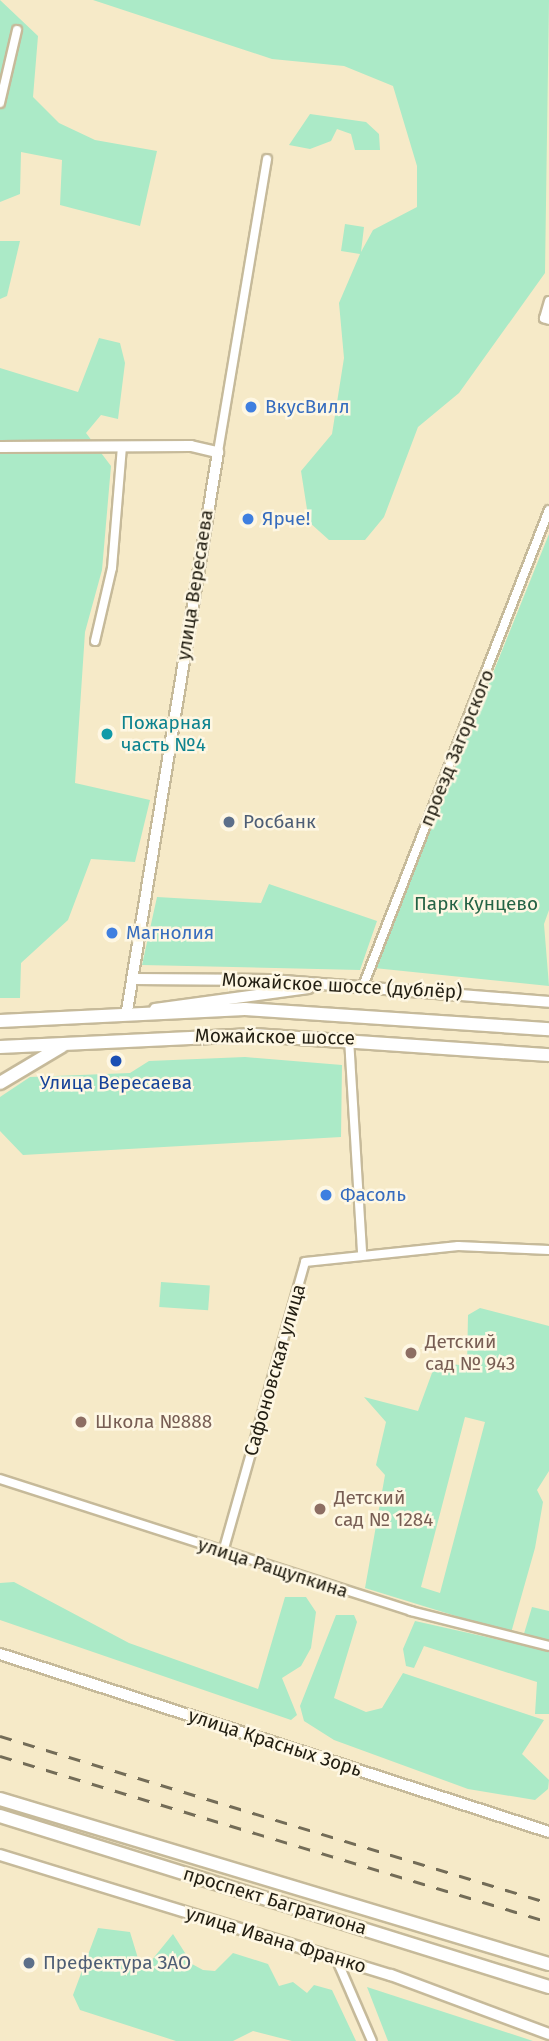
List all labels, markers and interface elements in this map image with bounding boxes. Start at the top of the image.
place label: ВкусВилл [265,396,350,418]
marker: ВкусВилл [243,399,259,415]
street label: улица Вересаева [172,508,218,662]
place label: Ярче! [262,508,310,530]
marker: Ярче! [240,511,256,527]
street label: проезд Загорского [415,666,499,830]
place label: Пожарная часть №4 [121,712,212,756]
marker: Пожарная часть №4 [99,726,115,742]
place label: Росбанк [243,811,316,833]
marker: Росбанк [221,814,237,830]
park label: Парк Кунцево [414,893,538,915]
place label: Магнолия [126,922,214,944]
marker: Магнолия [104,925,120,941]
street label: Можайское шоссе (дублёр) [221,968,463,1004]
street label: Можайское шоссе [195,1024,355,1050]
marker: Улица Вересаева [108,1053,124,1069]
place label: Улица Вересаева [40,1072,192,1094]
place label: Фасоль [340,1184,406,1206]
marker: Фасоль [318,1187,334,1203]
street label: Сафоновская улица [240,1281,310,1459]
place label: Детский сад № 943 [425,1331,515,1375]
marker: Детский сад № 943 [403,1345,419,1361]
place label: Школа №888 [95,1411,212,1433]
marker: Школа №888 [73,1414,89,1430]
place label: Детский сад № 1284 [334,1487,433,1531]
marker: Детский сад № 1284 [312,1501,328,1517]
street label: улица Ращупкина [195,1533,351,1603]
street label: улица Красных Зорь [185,1704,365,1782]
street label: проспект Багратиона [180,1862,370,1940]
street label: улица Ивана Франко [183,1902,369,1978]
place label: Префектура ЗАО [43,1952,191,1974]
marker: Префектура ЗАО [21,1955,37,1971]

